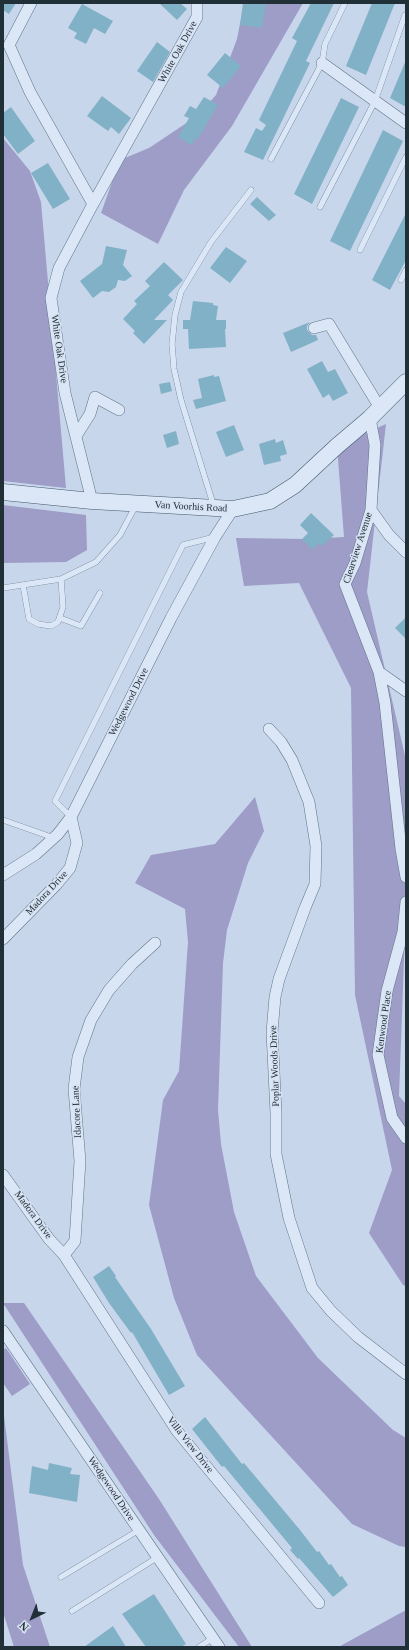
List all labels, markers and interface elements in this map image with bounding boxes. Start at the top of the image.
street label: White Oak Drive [156,19,200,85]
street label: White Oak Drive [48,314,70,384]
street label: Van Voorhis Road [154,499,228,515]
street label: Clearview Avenue [341,511,375,585]
street label: Wedgewood Drive [107,666,151,738]
street label: Madora Drive [23,868,71,918]
street label: Kenwood Place [374,990,394,1054]
street label: Poplar Woods Drive [268,1025,282,1107]
street label: Idacore Lane [70,1085,84,1139]
street label: Madora Drive [12,1189,54,1241]
street label: Villa View Drive [164,1414,216,1476]
street label: Wedgewood Drive [85,1455,137,1523]
north arrow [12,1598,52,1638]
text: N [17,1620,31,1634]

